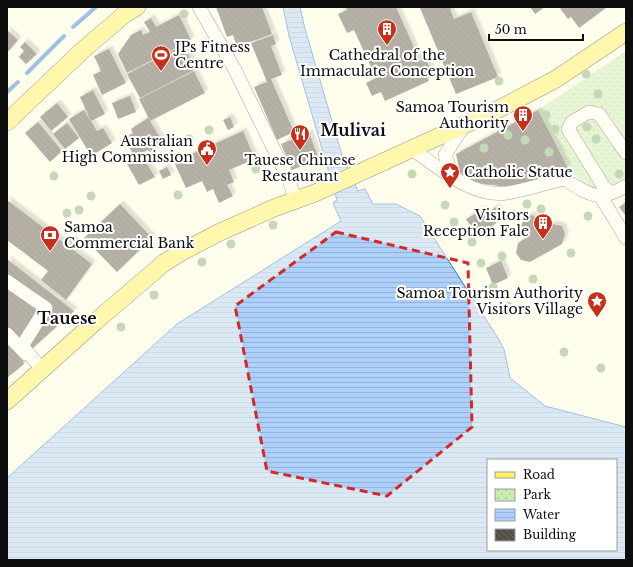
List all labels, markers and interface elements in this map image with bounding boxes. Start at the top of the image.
scale bar [489,16,583,42]
building icon: Cathedral of the Immaculate Conception [376,18,398,46]
text: 50 m [495,22,527,37]
place label: JPs Fitness Centre [173,38,250,72]
sports icon: JPs Fitness Centre [150,44,172,72]
place label: Cathedral of the Immaculate Conception [300,46,474,80]
place label: Samoa Tourism Authority [396,98,509,132]
building icon: Samoa Tourism Authority [512,104,534,132]
district label: Mulivai [320,120,386,140]
restaurant icon: Tauese Chinese Restaurant [289,123,311,151]
place label: Australian High Commission [62,132,193,166]
public building icon: Australian High Commission [196,138,218,166]
place label: Tauese Chinese Restaurant [244,151,356,185]
place icon: Catholic Statue [439,161,461,189]
place label: Catholic Statue [464,163,573,181]
place label: Visitors Reception Fale [423,206,529,240]
building icon: Visitors Reception Fale [532,212,554,240]
place label: Samoa Commercial Bank [64,218,195,252]
bank icon: Samoa Commercial Bank [39,224,61,252]
place label: Samoa Tourism Authority Visitors Village [397,284,583,318]
place icon: Samoa Tourism Authority Visitors Village [586,290,608,318]
district label: Tauese [37,308,97,328]
legend [487,459,617,551]
text: Road [523,467,555,482]
text: Park [523,487,551,502]
text: Water [522,507,560,522]
text: Building [523,527,577,542]

